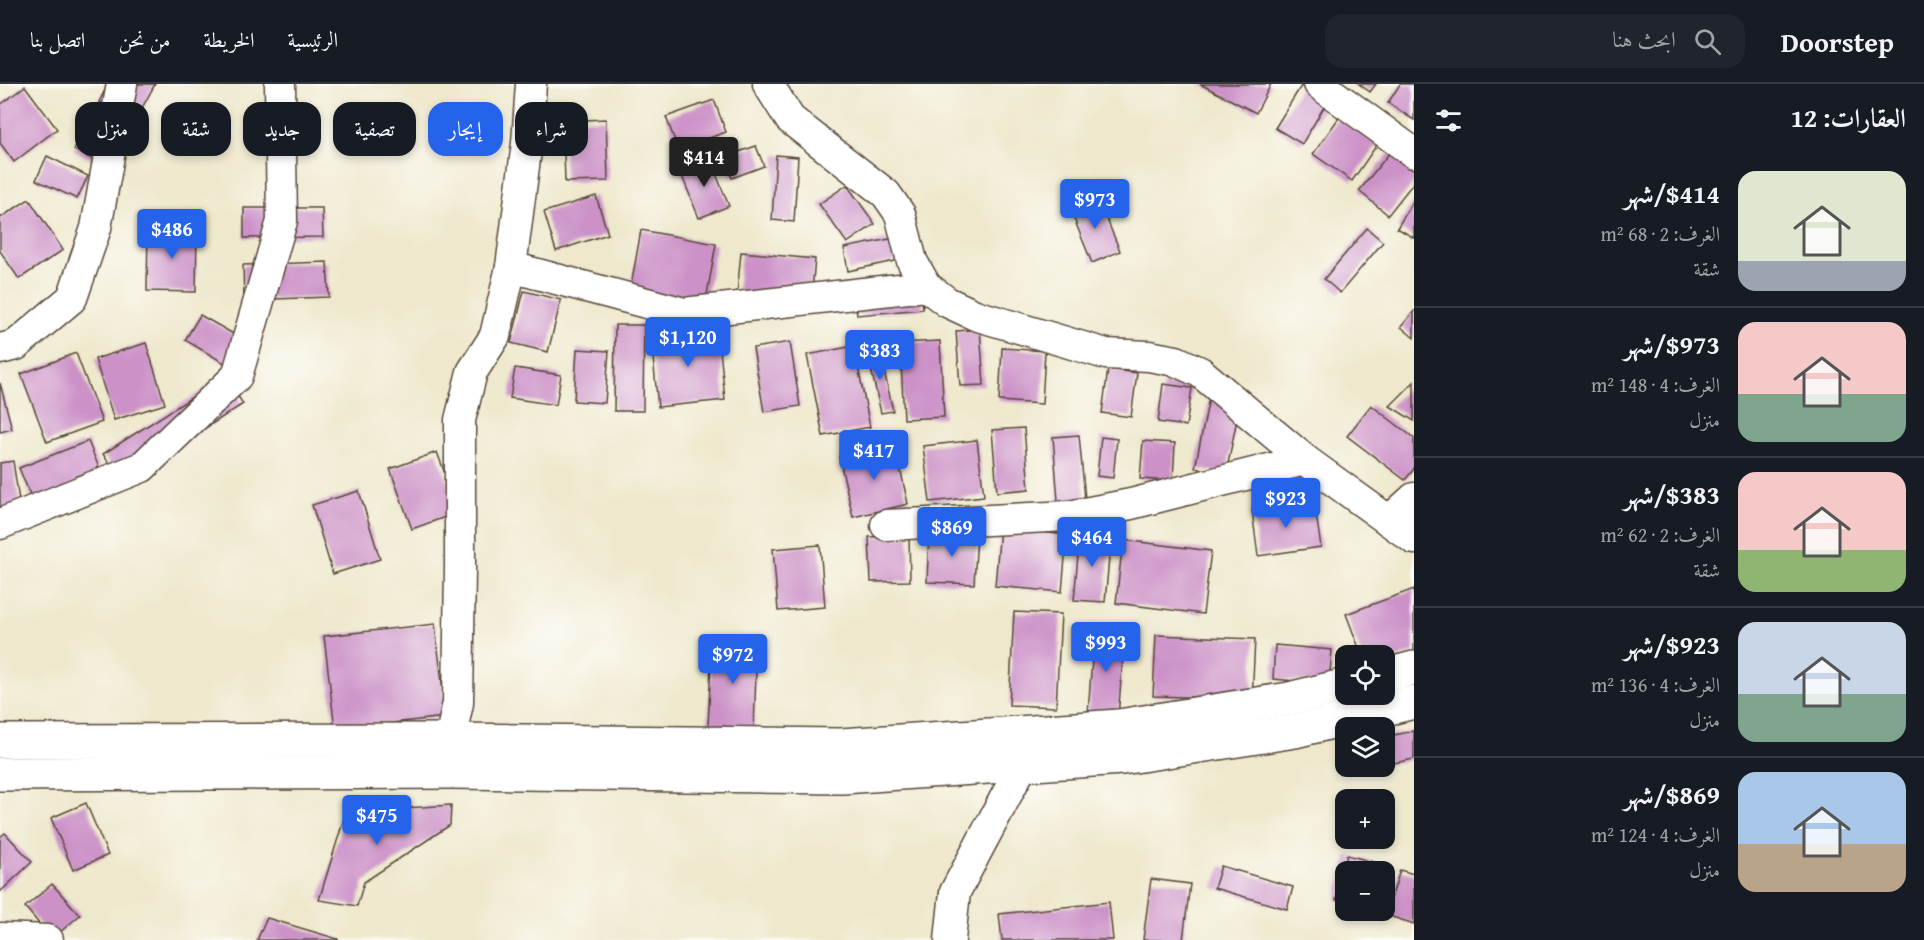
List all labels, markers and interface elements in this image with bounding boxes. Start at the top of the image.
search box [1325,14,1745,68]
text: Doorstep [1781,21,1894,62]
text: ابحث هنا [1612,23,1676,55]
text: اتصل بنا [30,24,85,55]
text: من نحن [118,24,171,55]
text: الخريطة [204,24,255,55]
text: الرئيسية [288,24,338,55]
icon: search [1691,25,1724,58]
text: العقارات: 12 [1790,98,1906,137]
chip: منزل [75,102,149,156]
chip: شقة [161,102,231,156]
chip: جديد [243,102,321,156]
chip: تصفية [333,102,416,156]
chip: إيجار [428,102,503,156]
chip: شراء [515,102,588,156]
icon: filters [1432,104,1465,137]
pin: $414 [668,137,740,188]
text: $414 [683,142,725,171]
text: $414/شهر [1624,174,1720,213]
pin: $973 [1059,179,1131,230]
text: $973 [1074,184,1116,213]
icon: home [1786,195,1858,267]
pin: $486 [136,209,208,260]
text: $486 [151,214,193,243]
text: الغرف: 2 · 68 m² [1601,219,1720,248]
text: شقة [1694,254,1720,283]
pin: $1,120 [639,317,737,368]
text: $1,120 [659,322,717,351]
text: $973/شهر [1624,325,1720,364]
pin: $383 [844,330,916,381]
text: $383 [859,335,901,364]
icon: home [1786,346,1858,418]
text: الغرف: 4 · 148 m² [1591,370,1720,399]
text: منزل [1689,405,1720,434]
pin: $417 [838,430,910,481]
text: $417 [853,435,895,464]
text: $383/شهر [1624,475,1720,514]
pin: $923 [1250,478,1322,529]
text: $923 [1265,483,1307,512]
icon: home [1786,496,1858,568]
pin: $869 [916,507,988,558]
text: $869 [931,512,973,541]
pin: $464 [1056,517,1128,568]
text: الغرف: 2 · 62 m² [1601,520,1720,549]
text: $464 [1071,522,1113,551]
text: شقة [1694,555,1720,584]
pin: $993 [1070,622,1142,673]
text: $923/شهر [1624,625,1720,664]
text: $993 [1085,627,1127,656]
pin: $972 [697,634,769,685]
text: $972 [712,639,754,668]
map controls [1335,645,1395,921]
button: locate [1335,645,1395,705]
icon: home [1786,646,1858,718]
text: الغرف: 4 · 136 m² [1591,670,1720,699]
text: منزل [1689,705,1720,734]
button: layers [1335,717,1395,777]
text: $869/شهر [1624,775,1720,814]
button: + [1335,789,1395,849]
pin: $475 [341,795,413,846]
icon: home [1786,796,1858,868]
text: $475 [356,800,398,829]
text: الغرف: 4 · 124 m² [1591,820,1720,849]
text: منزل [1689,855,1720,884]
button: − [1335,861,1395,921]

